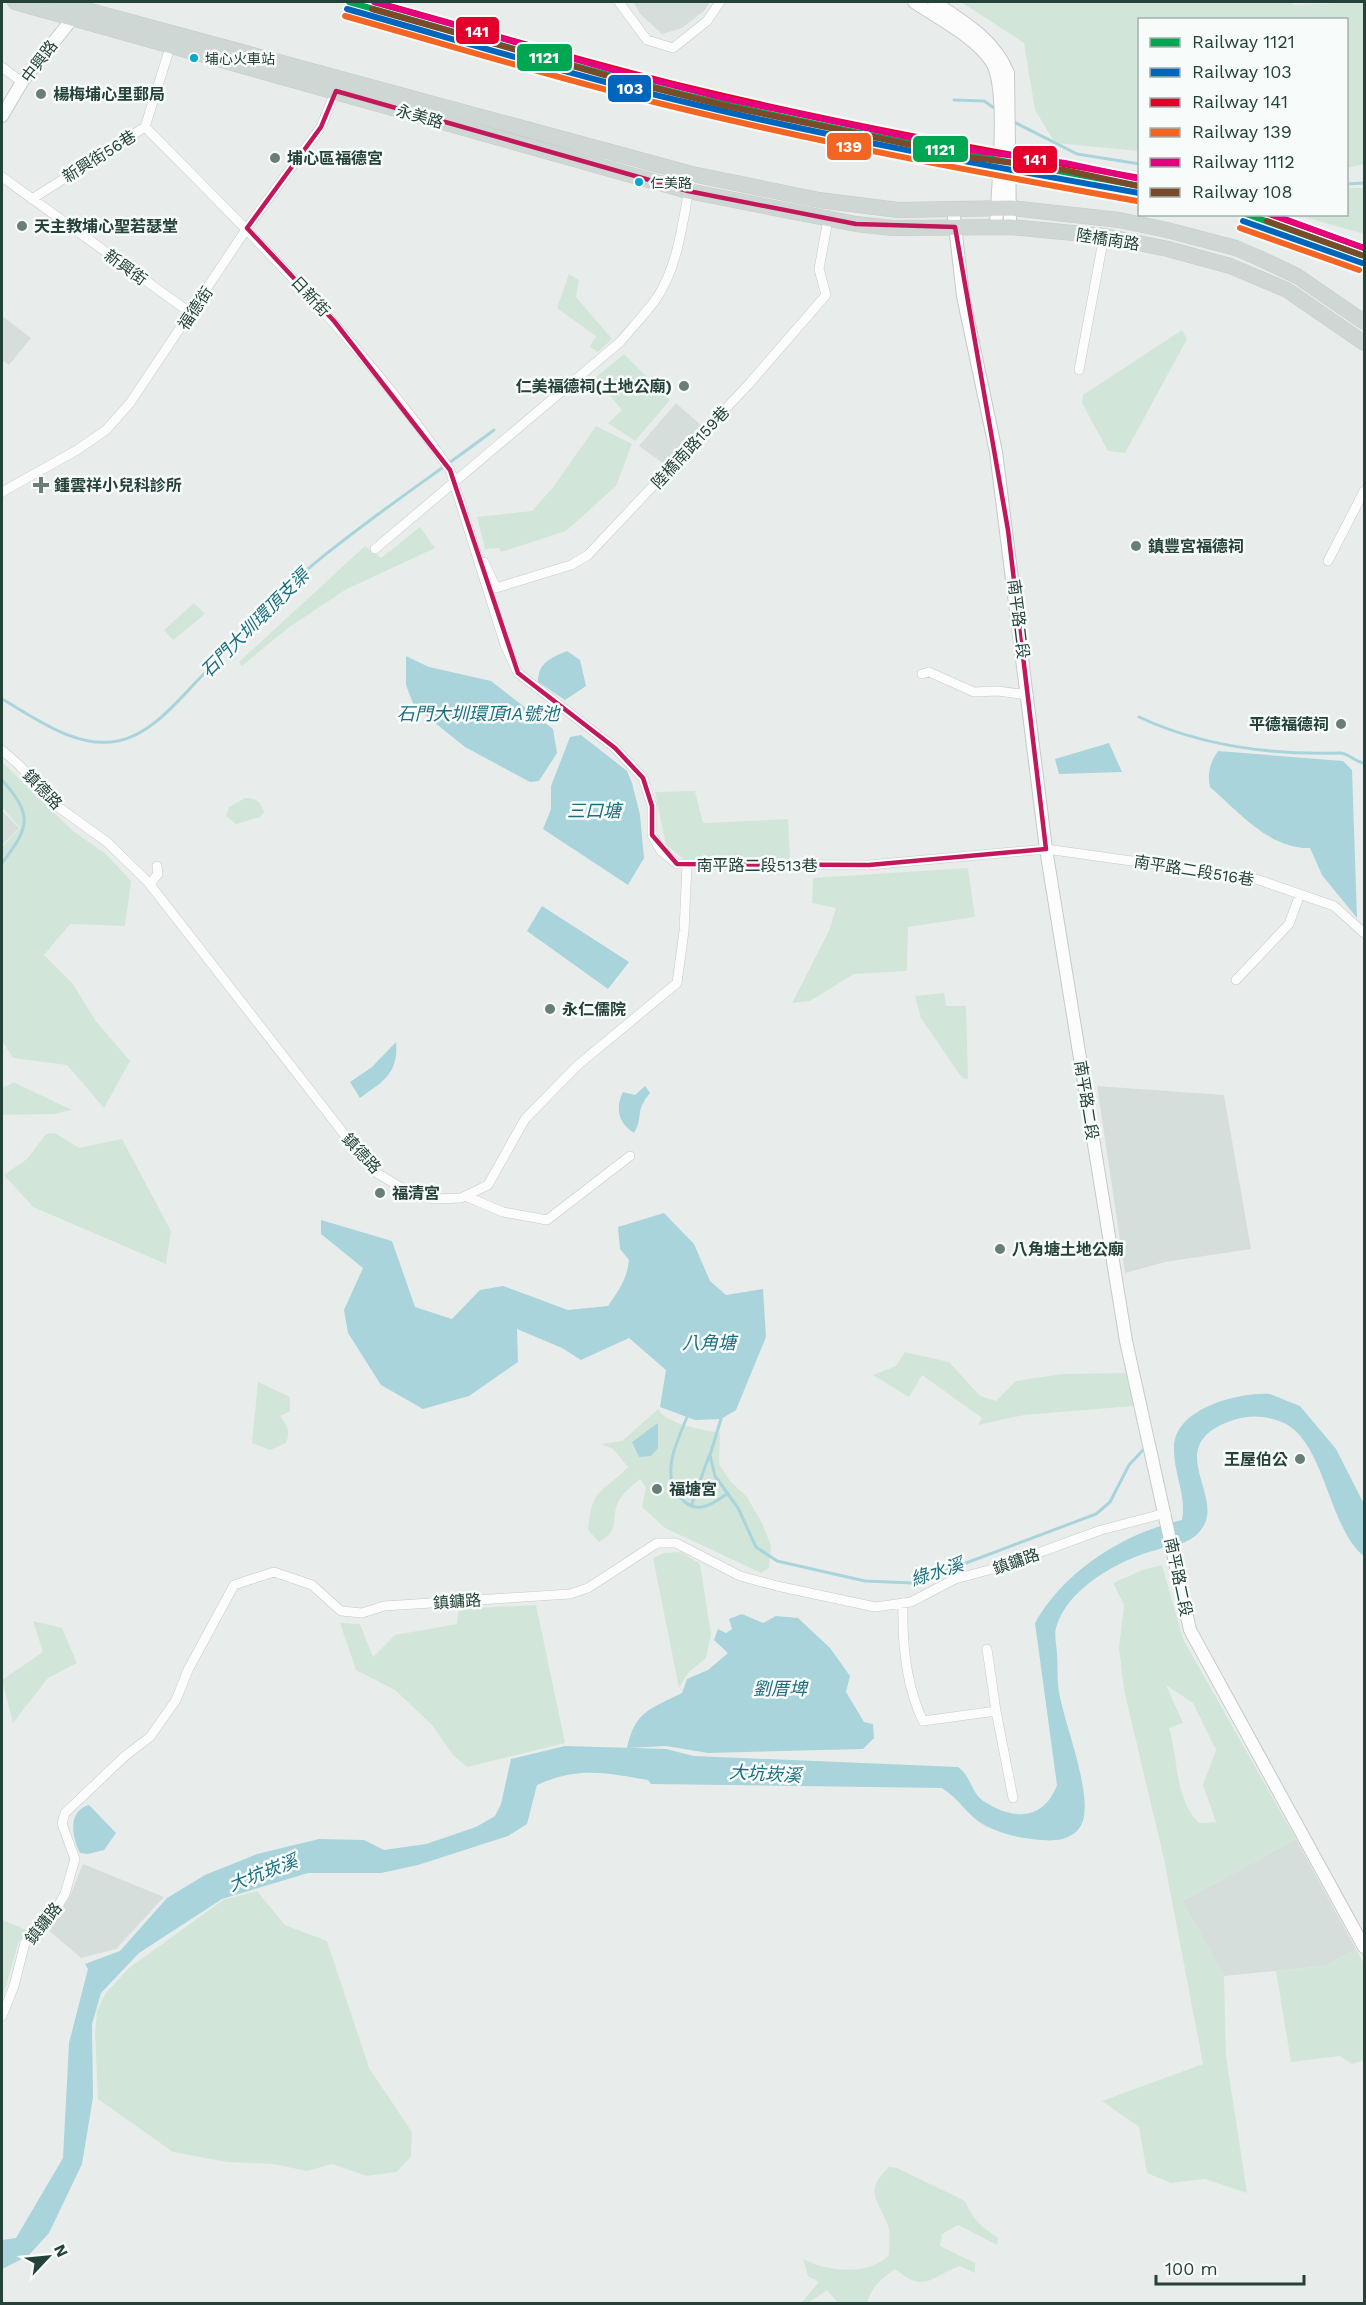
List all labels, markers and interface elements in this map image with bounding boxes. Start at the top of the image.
line badge: 141 [455,16,500,45]
legend [1138,18,1348,216]
text: 141 [465,22,489,41]
text: Railway 1121 [1192,31,1295,52]
street label: 中興路 [17,36,61,86]
line badge: 1121 [516,43,573,72]
text: 1121 [529,48,559,67]
place label: 埔心火車站 [205,51,275,67]
marker: 埔心火車站 [188,52,200,64]
text: Railway 103 [1192,61,1292,82]
line badge: 103 [607,74,652,103]
text: 103 [617,79,643,98]
place label: 楊梅埔心里郵局 [53,85,165,104]
marker: 楊梅埔心里郵局 [34,87,48,101]
text: Railway 141 [1192,91,1288,112]
street label: 永美路 [394,101,446,132]
text: Railway 139 [1192,121,1292,142]
street label: 新興街56巷 [59,126,140,186]
line badge: 139 [826,132,872,161]
line badge: 1121 [912,135,969,163]
text: 139 [836,137,862,156]
text: 1121 [925,140,955,159]
line badge: 141 [1012,145,1058,174]
place label: 埔心區福德宮 [287,149,383,168]
text: 141 [1023,150,1047,169]
marker: 埔心區福德宮 [268,151,282,165]
text: Railway 1112 [1192,151,1295,172]
place label: 仁美路 [650,175,692,191]
marker: 仁美路 [633,176,645,188]
text: Railway 108 [1192,181,1293,202]
place label: 天主教埔心聖若瑟堂 [34,217,178,236]
marker: 天主教埔心聖若瑟堂 [15,219,29,233]
street label: 陸橋南路 [1075,225,1141,254]
street label: 新興街 [101,246,151,289]
street label: 日新街 [287,272,334,320]
street label: 福德街 [174,283,217,333]
place label: 仁美福德祠(土地公廟) [515,377,672,396]
marker: 仁美福德祠(土地公廟) [677,379,691,393]
street label: 陸橋南路159巷 [647,402,733,492]
marker: 鍾雲祥小兒科診所 [32,476,50,494]
place label: 鍾雲祥小兒科診所 [54,476,182,495]
place label: 鎮豐宮福德祠 [1148,537,1244,556]
marker: 鎮豐宮福德祠 [1129,539,1143,553]
water label: 石門大圳環頂支渠 [196,562,315,681]
street label: 南平路二段 [1004,578,1033,660]
water label: 石門大圳環頂1A號池 [397,703,561,724]
place label: 平德福德祠 [1249,715,1329,734]
marker: 平德福德祠 [1334,717,1348,731]
street label: 鎮德路 [19,765,66,813]
water label: 三口塘 [567,800,624,821]
street label: 南平路二段516巷 [1133,852,1255,889]
street label: 南平路二段513巷 [697,856,817,875]
place label: 永仁儒院 [562,1000,626,1019]
marker: 永仁儒院 [543,1002,557,1016]
street label: 南平路二段 [1071,1059,1102,1141]
street label: 鎮德路 [338,1129,385,1177]
place label: 福清宮 [392,1184,440,1203]
marker: 福清宮 [373,1186,387,1200]
place label: 八角塘土地公廟 [1012,1240,1124,1259]
marker: 八角塘土地公廟 [993,1242,1007,1256]
water label: 八角塘 [682,1332,739,1353]
place label: 王屋伯公 [1224,1450,1288,1469]
marker: 王屋伯公 [1293,1452,1307,1466]
place label: 福塘宮 [669,1480,717,1499]
marker: 福塘宮 [650,1482,664,1496]
street label: 南平路二段 [1161,1536,1196,1618]
street label: 鎮鏞路 [990,1545,1042,1578]
water label: 綠水溪 [908,1552,969,1590]
street label: 鎮鏞路 [432,1590,482,1613]
water label: 劉厝埤 [753,1678,809,1699]
water label: 大坑崁溪 [729,1761,805,1786]
water label: 大坑崁溪 [225,1849,303,1895]
street label: 鎮鏞路 [21,1899,66,1948]
north arrow [18,2227,78,2287]
text: N [50,2241,72,2260]
scale bar [1156,2248,1304,2286]
text: 100 m [1165,2258,1218,2279]

